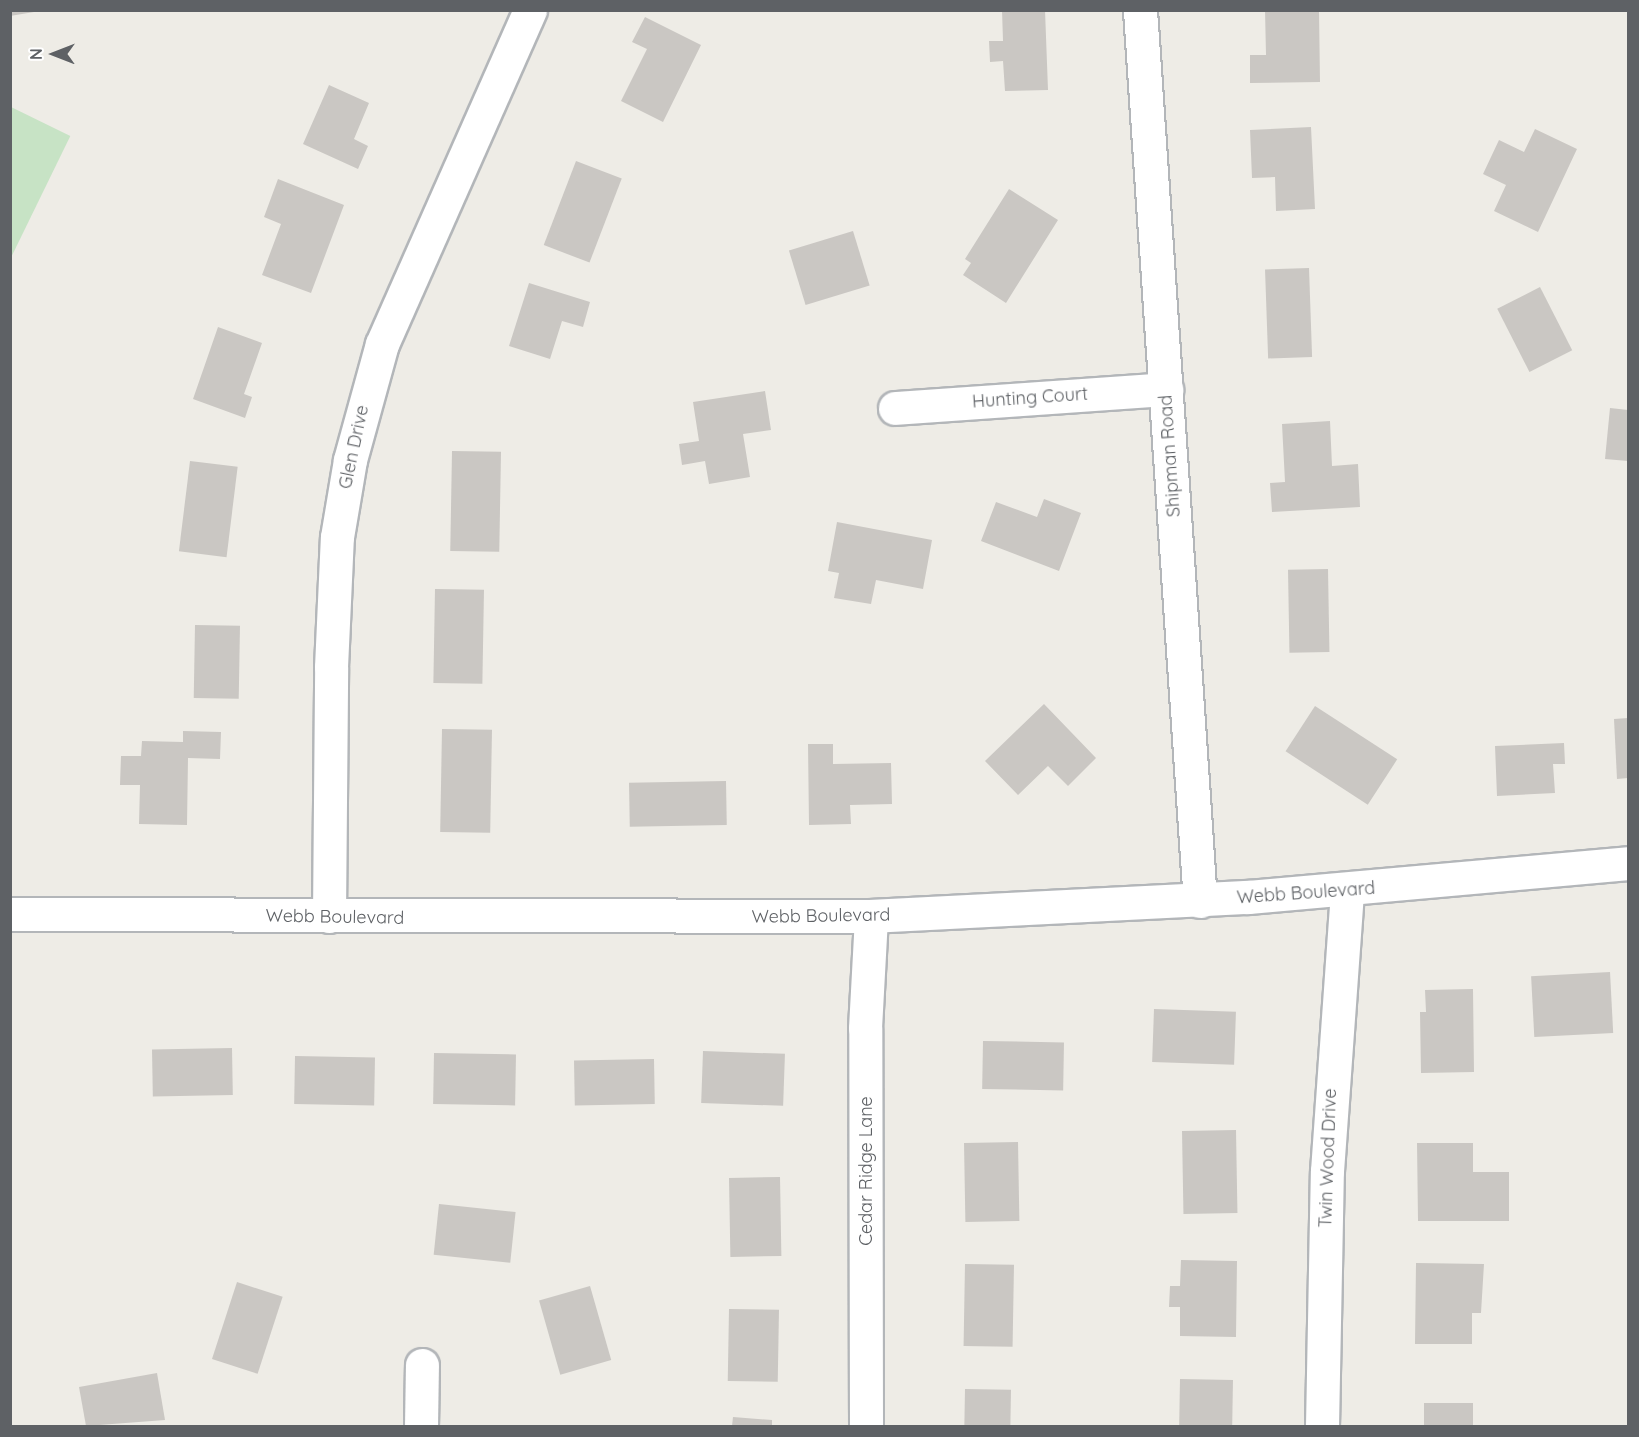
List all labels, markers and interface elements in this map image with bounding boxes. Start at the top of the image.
north arrow [24,24,84,84]
text: N [26,48,46,60]
street label: Hunting Court [971,383,1089,413]
street label: Shipman Road [1155,394,1185,518]
street label: Glen Drive [335,403,373,491]
street label: Webb Boulevard [1236,877,1376,909]
street label: Webb Boulevard [751,904,891,928]
street label: Webb Boulevard [265,905,405,929]
street label: Twin Wood Drive [1315,1088,1341,1228]
street label: Cedar Ridge Lane [855,1096,877,1246]

